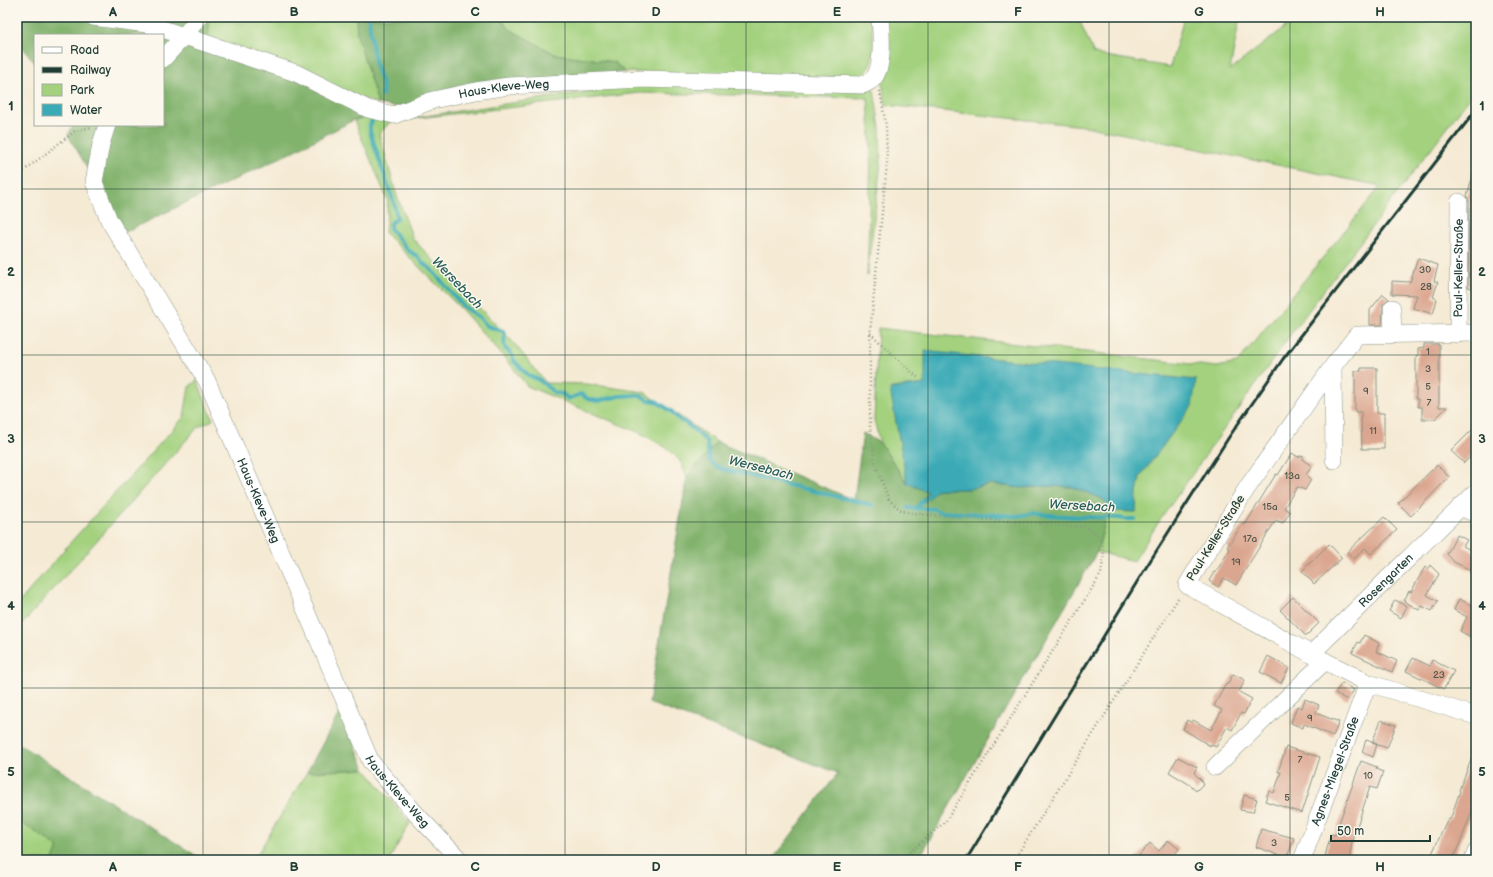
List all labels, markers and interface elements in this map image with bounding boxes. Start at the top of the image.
text: A [108,4,117,20]
text: B [289,4,299,20]
text: C [470,4,480,20]
text: D [651,4,661,20]
text: E [833,4,842,20]
text: F [1014,4,1022,20]
text: G [1194,4,1204,20]
text: H [1375,4,1385,20]
legend [34,34,164,126]
text: Road [70,43,99,58]
text: Railway [70,63,112,78]
street label: Haus-Kleve-Weg [457,76,550,102]
text: Park [70,83,94,98]
text: 1 [8,98,14,114]
text: 1 [1479,98,1485,114]
text: Water [70,103,102,118]
street label: Paul-Keller-Straße [1451,219,1466,317]
water label: Wersebach [428,254,486,312]
text: 2 [7,264,15,280]
house number: 30 [1419,264,1431,276]
text: 2 [1478,264,1486,280]
house number: 28 [1420,281,1432,293]
house number: 1 [1426,346,1430,358]
house number: 3 [1425,363,1431,375]
house number: 5 [1425,381,1431,393]
house number: 9 [1363,385,1369,397]
house number: 7 [1427,397,1432,409]
house number: 11 [1369,425,1377,437]
text: 3 [7,431,15,447]
text: 3 [1478,431,1486,447]
water label: Wersebach [727,452,795,484]
street label: Haus-Kleve-Weg [234,456,283,545]
house number: 13a [1284,470,1300,482]
street label: Paul-Keller-Straße [1183,492,1249,584]
water label: Wersebach [1049,496,1115,516]
house number: 15a [1262,501,1278,513]
house number: 17a [1243,533,1258,545]
street label: Rosengarten [1355,550,1417,611]
house number: 19 [1231,556,1241,568]
text: 4 [7,598,15,614]
text: 4 [1478,598,1486,614]
house number: 23 [1433,669,1445,681]
house number: 9 [1307,712,1313,724]
street label: Agnes-Miegel-Straße [1308,714,1362,828]
street label: Haus-Kleve-Weg [362,753,433,831]
house number: 7 [1298,754,1303,766]
text: 5 [7,764,15,780]
text: 5 [1478,764,1486,780]
house number: 10 [1363,770,1373,782]
house number: 5 [1284,792,1290,804]
scale bar [1331,817,1430,843]
text: 50 m [1337,824,1364,839]
house number: 3 [1271,837,1277,849]
text: A [108,859,117,875]
text: B [289,859,299,875]
text: C [470,859,480,875]
text: D [651,859,661,875]
text: E [833,859,842,875]
text: F [1014,859,1022,875]
text: G [1194,859,1204,875]
text: H [1375,859,1385,875]

